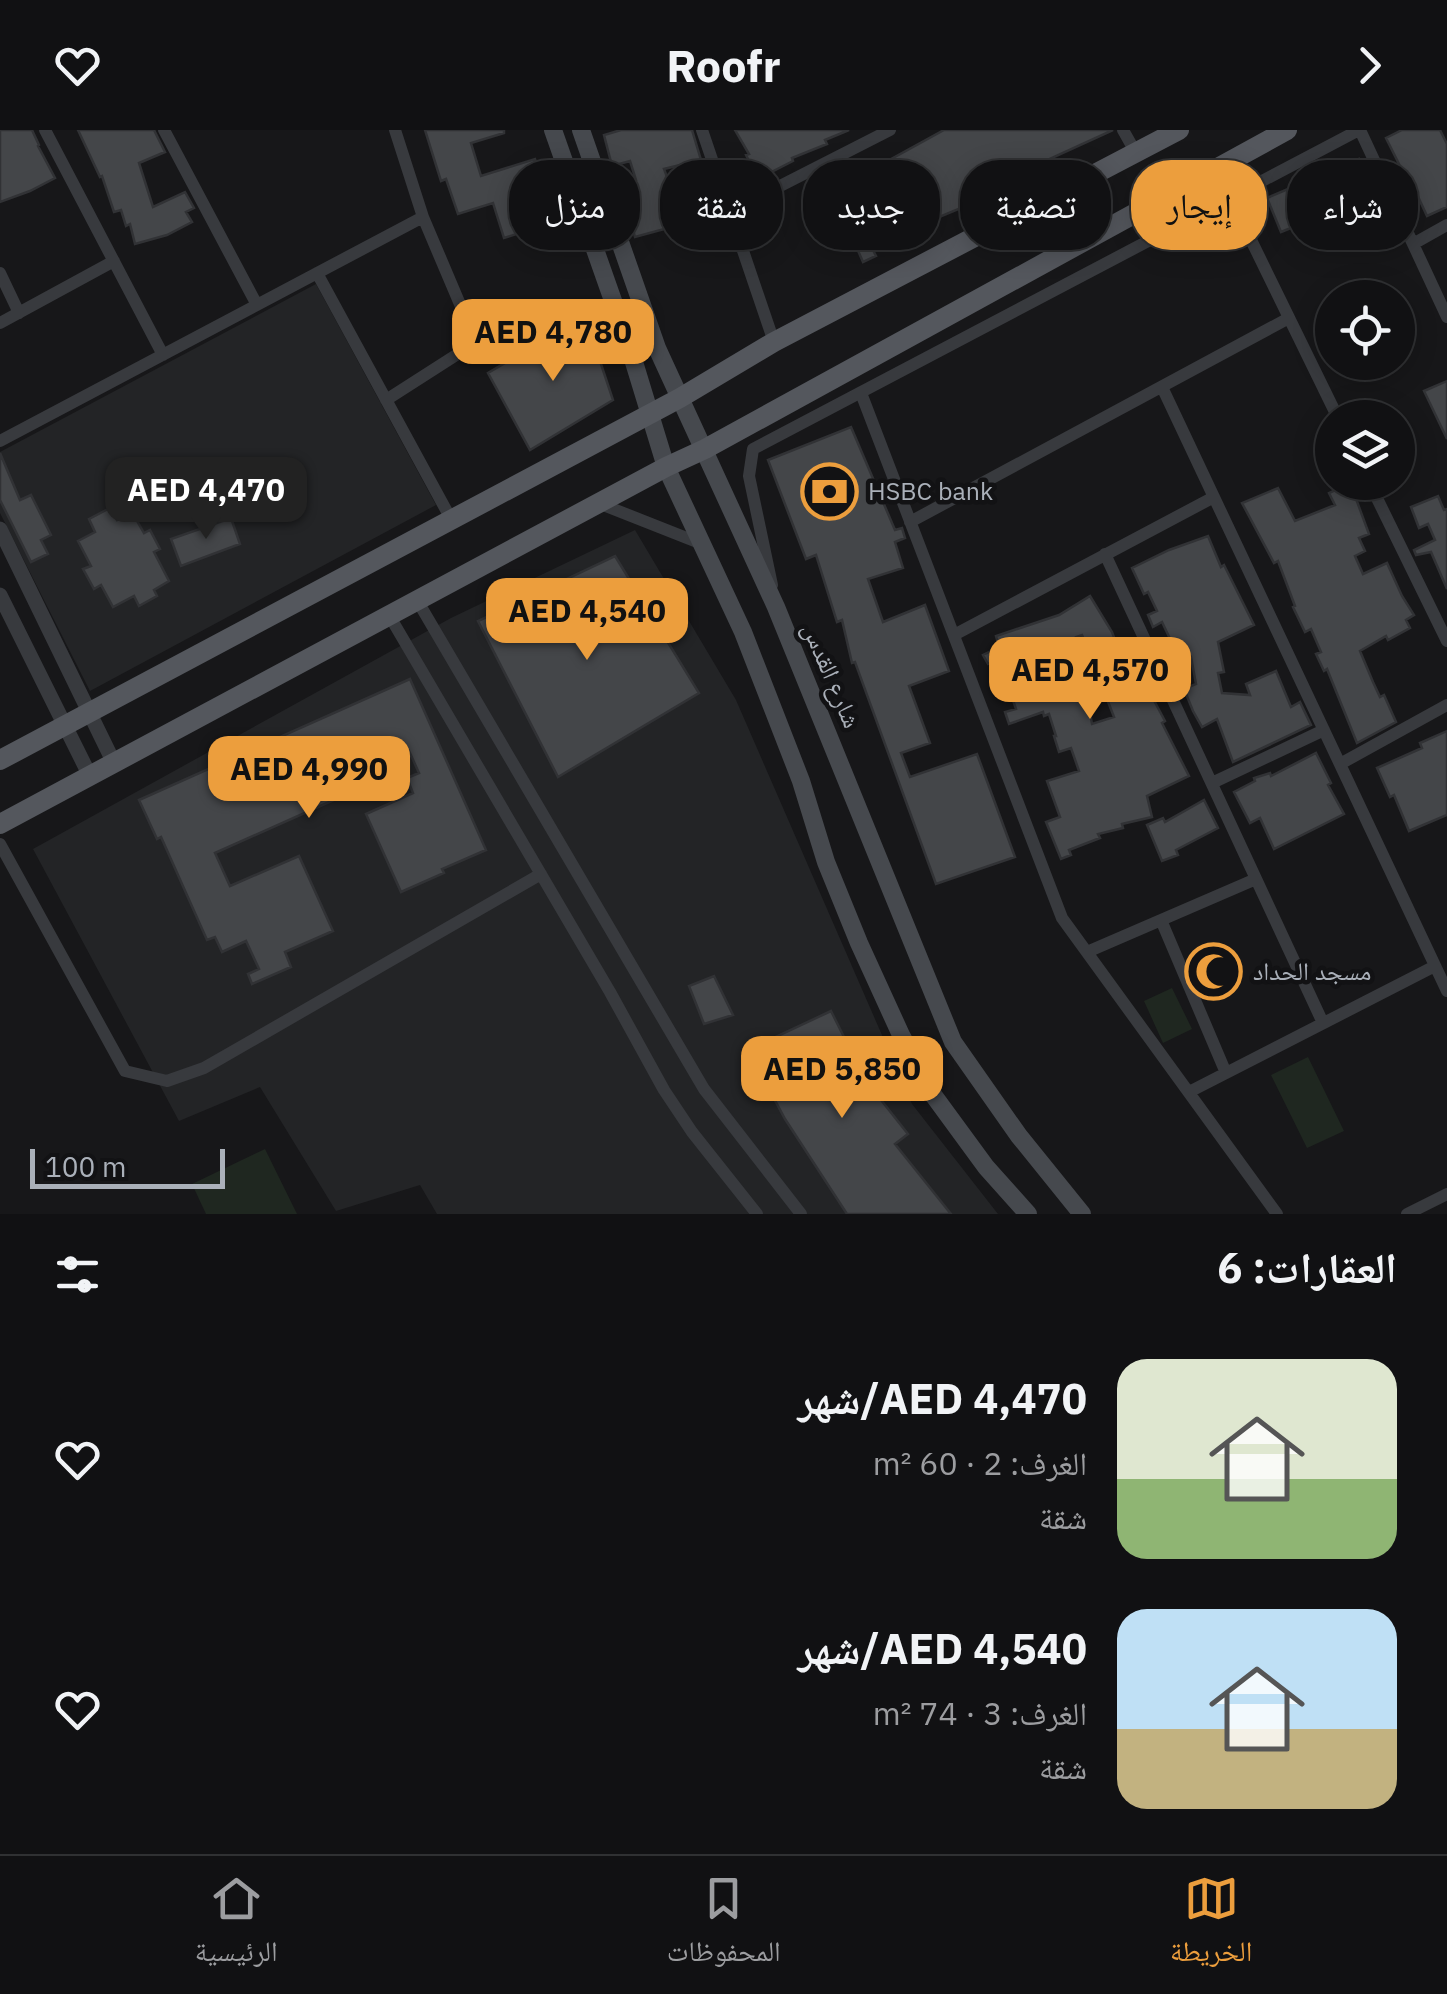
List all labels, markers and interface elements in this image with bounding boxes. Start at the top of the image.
text: Roofr [666,36,781,94]
icon: heart [50,38,105,93]
icon: forward [1342,38,1397,93]
chip: منزل [509,160,640,250]
chip: شقة [660,160,783,250]
chip: جديد [803,160,940,250]
chip: تصفية [960,160,1111,250]
chip: إيجار [1131,160,1267,250]
chip: شراء [1287,160,1418,250]
map controls [1315,280,1415,500]
button: locate [1315,280,1415,380]
pin: AED 4,780 [439,299,667,384]
text: AED 4,780 [474,310,632,352]
button: layers [1315,400,1415,500]
pin: AED 4,470 [92,457,320,542]
bank icon: HSBC bank [799,461,859,521]
text: AED 4,470 [127,468,285,510]
place label: HSBC bank [868,474,993,507]
pin: AED 4,540 [473,578,701,663]
text: AED 4,540 [508,589,666,631]
street label: شارع القدس [795,617,869,733]
pin: AED 4,570 [976,637,1204,722]
text: AED 4,570 [1011,648,1169,690]
pin: AED 4,990 [195,736,423,821]
text: AED 4,990 [230,747,388,789]
mosque icon: مسجد الحداد [1184,941,1244,1001]
place label: مسجد الحداد [1253,954,1371,987]
pin: AED 5,850 [728,1036,956,1121]
text: AED 5,850 [763,1047,921,1089]
scale bar [30,1144,225,1188]
text: 100 m [45,1148,126,1185]
text: العقارات: 6 [1217,1240,1397,1295]
icon: filters [50,1247,105,1302]
text: AED 4,470/شهر [798,1371,1087,1426]
icon: home [1197,1399,1317,1519]
icon: heart [50,1432,105,1487]
text: الغرف: 2 · 60 m² [873,1442,1087,1484]
text: شقة [1039,1496,1087,1538]
text: AED 4,540/شهر [798,1621,1087,1676]
icon: home [1197,1649,1317,1769]
icon: heart [50,1682,105,1737]
text: الغرف: 3 · 74 m² [873,1692,1087,1734]
text: شقة [1039,1746,1087,1788]
tab: الرئيسية [195,1871,278,1979]
tab: المحفوظات [667,1871,781,1979]
tab: الخريطة [1170,1871,1252,1979]

